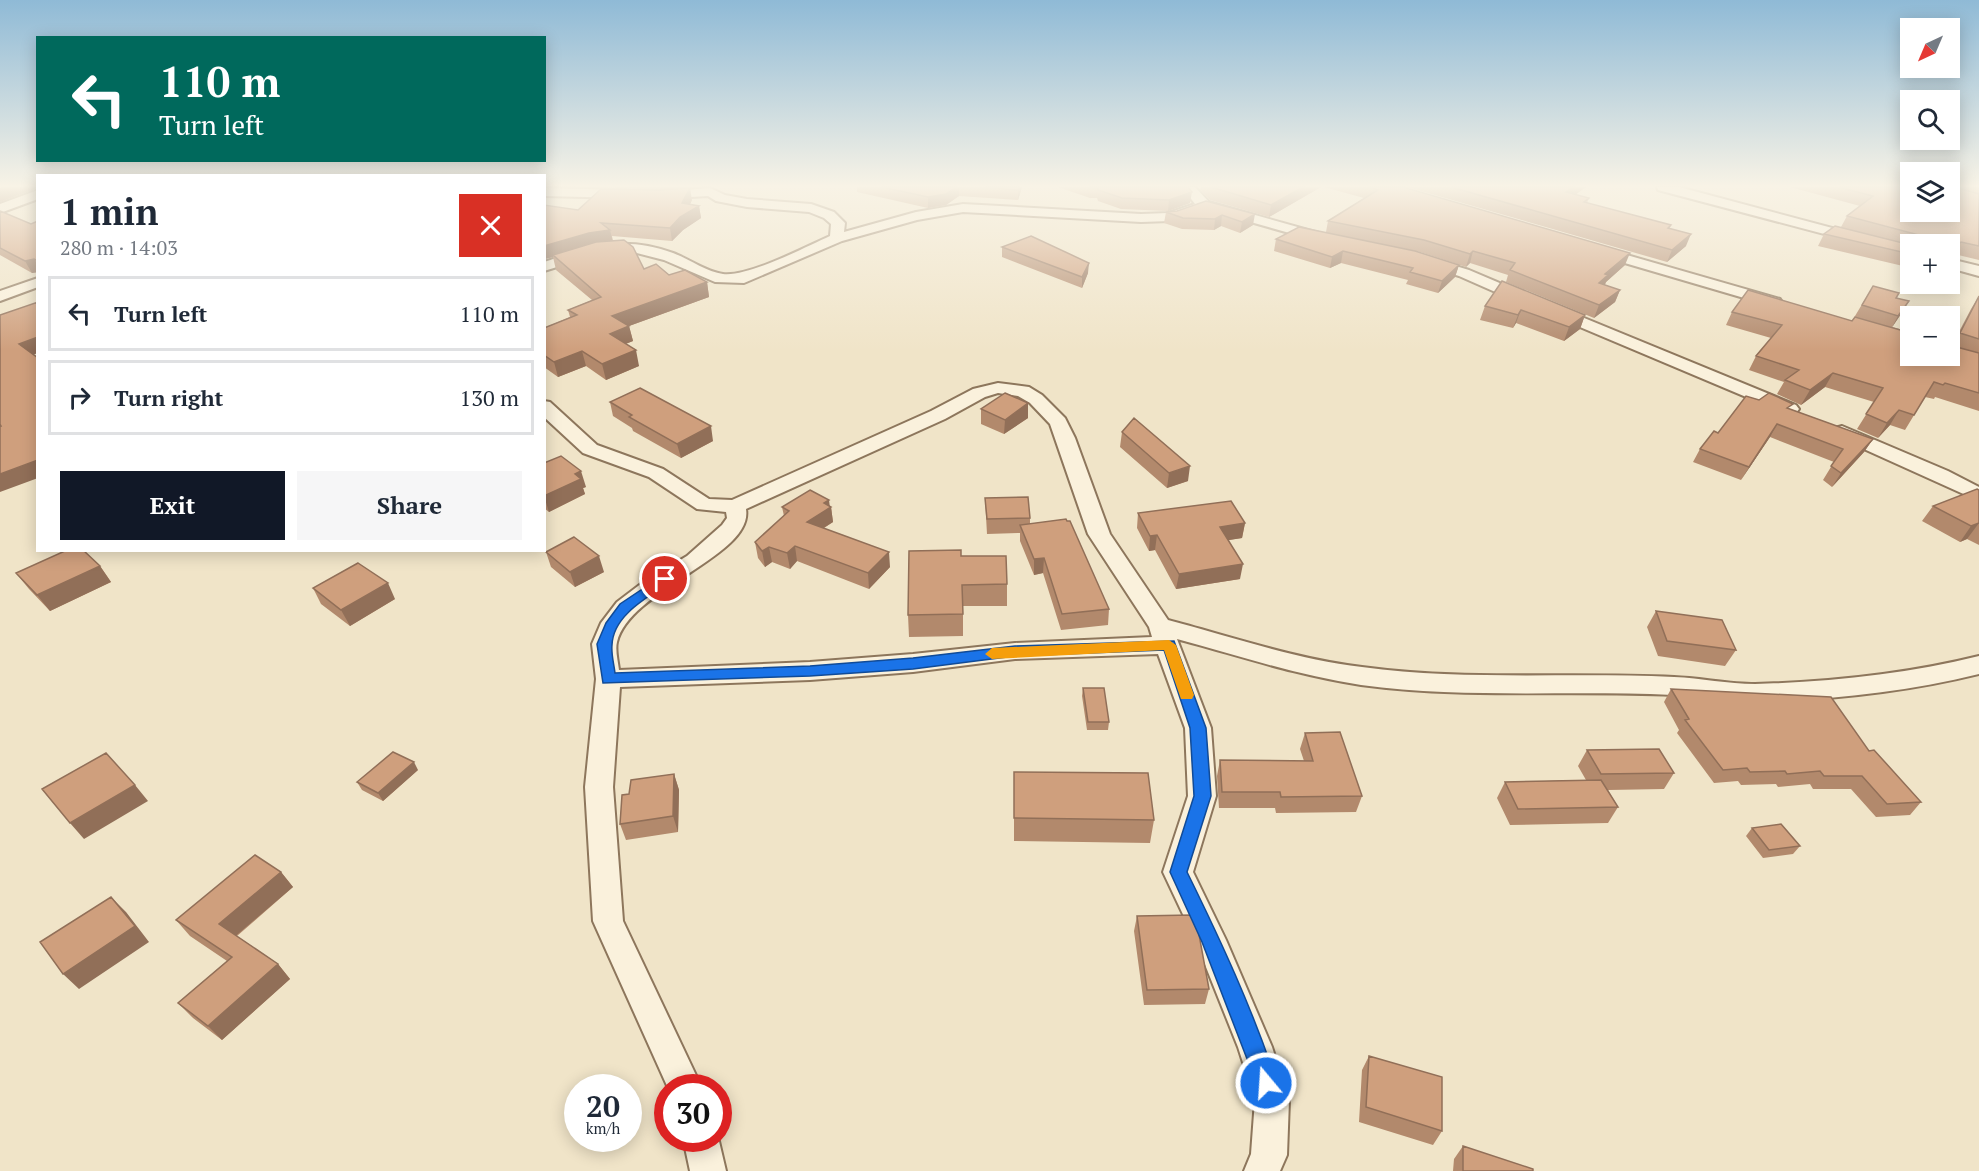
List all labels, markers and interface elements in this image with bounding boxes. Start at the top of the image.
north arrow [1900,18,1960,78]
map controls [1900,18,1960,366]
text: 110 m [159,53,280,109]
icon: left [60,60,138,138]
button: search [1900,90,1960,150]
text: Turn left [159,107,264,143]
button: layers [1900,162,1960,222]
text: 1 min [60,188,158,235]
button: close [459,194,522,257]
text: 280 m · 14:03 [60,234,178,261]
button: + [1900,234,1960,294]
icon: left [63,297,96,330]
text: Turn left [114,299,207,328]
text: 110 m [459,299,519,328]
button: − [1900,306,1960,366]
icon: right [63,381,96,414]
text: Turn right [114,383,223,412]
text: 130 m [459,383,519,412]
button: Exit [60,471,285,540]
button: Share [297,471,522,540]
pin [639,553,690,604]
icon: arrive [648,562,681,595]
position arrow [1234,1051,1298,1115]
speed limit sign: 30 [654,1074,732,1152]
text: 20 [586,1086,620,1126]
text: km/h [586,1118,620,1138]

